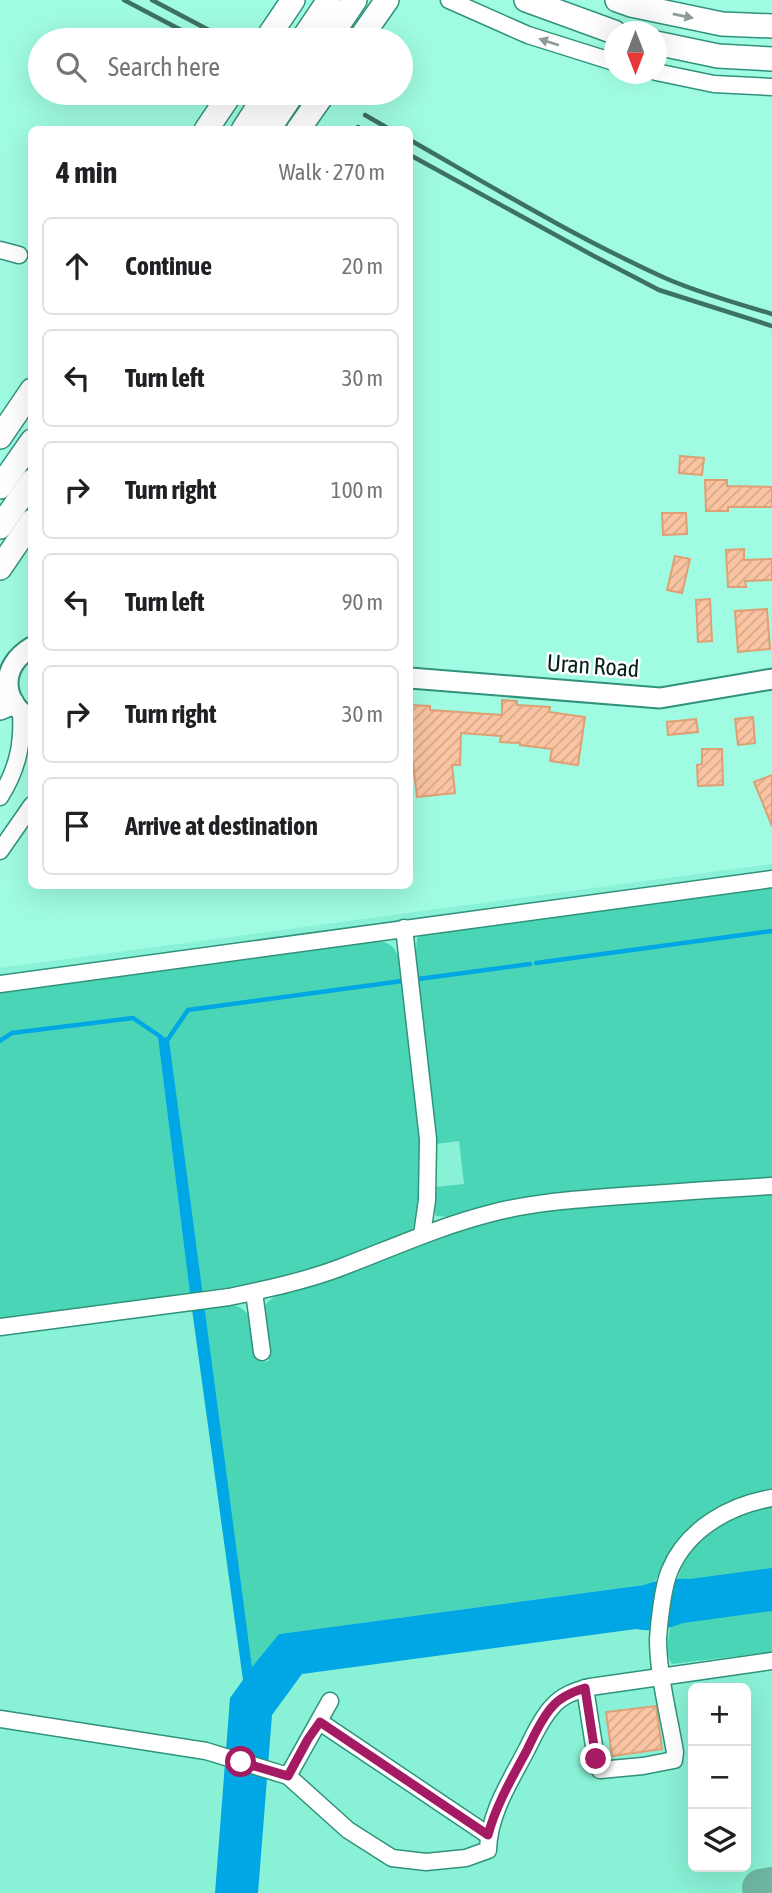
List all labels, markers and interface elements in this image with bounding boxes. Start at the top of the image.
one-way arrow [672,10,694,21]
north arrow [604,21,667,84]
search box [28,28,413,105]
one-way arrow [539,36,560,47]
icon: search [52,48,90,86]
text: Search here [108,52,220,82]
text: 4 min [56,155,117,189]
text: Walk · 270 m [279,159,385,185]
icon: ahead [58,247,96,285]
text: Continue [125,251,212,281]
text: 20 m [342,253,383,279]
icon: left [58,359,96,397]
text: Turn left [125,363,205,393]
text: 30 m [342,365,383,391]
icon: right [58,471,96,509]
text: Turn right [125,475,216,505]
text: 100 m [331,477,383,503]
icon: left [58,583,96,621]
text: Turn left [125,587,205,617]
text: 90 m [342,589,383,615]
street label: Uran Road [546,649,640,682]
icon: right [58,695,96,733]
text: Turn right [125,699,216,729]
text: 30 m [342,701,383,727]
icon: arrive [58,807,96,845]
text: Arrive at destination [125,811,318,841]
map controls [688,1683,751,1872]
button: + [688,1683,751,1746]
route end [580,1743,611,1774]
route start [225,1746,256,1777]
button: − [688,1746,751,1809]
button: layers [688,1809,751,1872]

